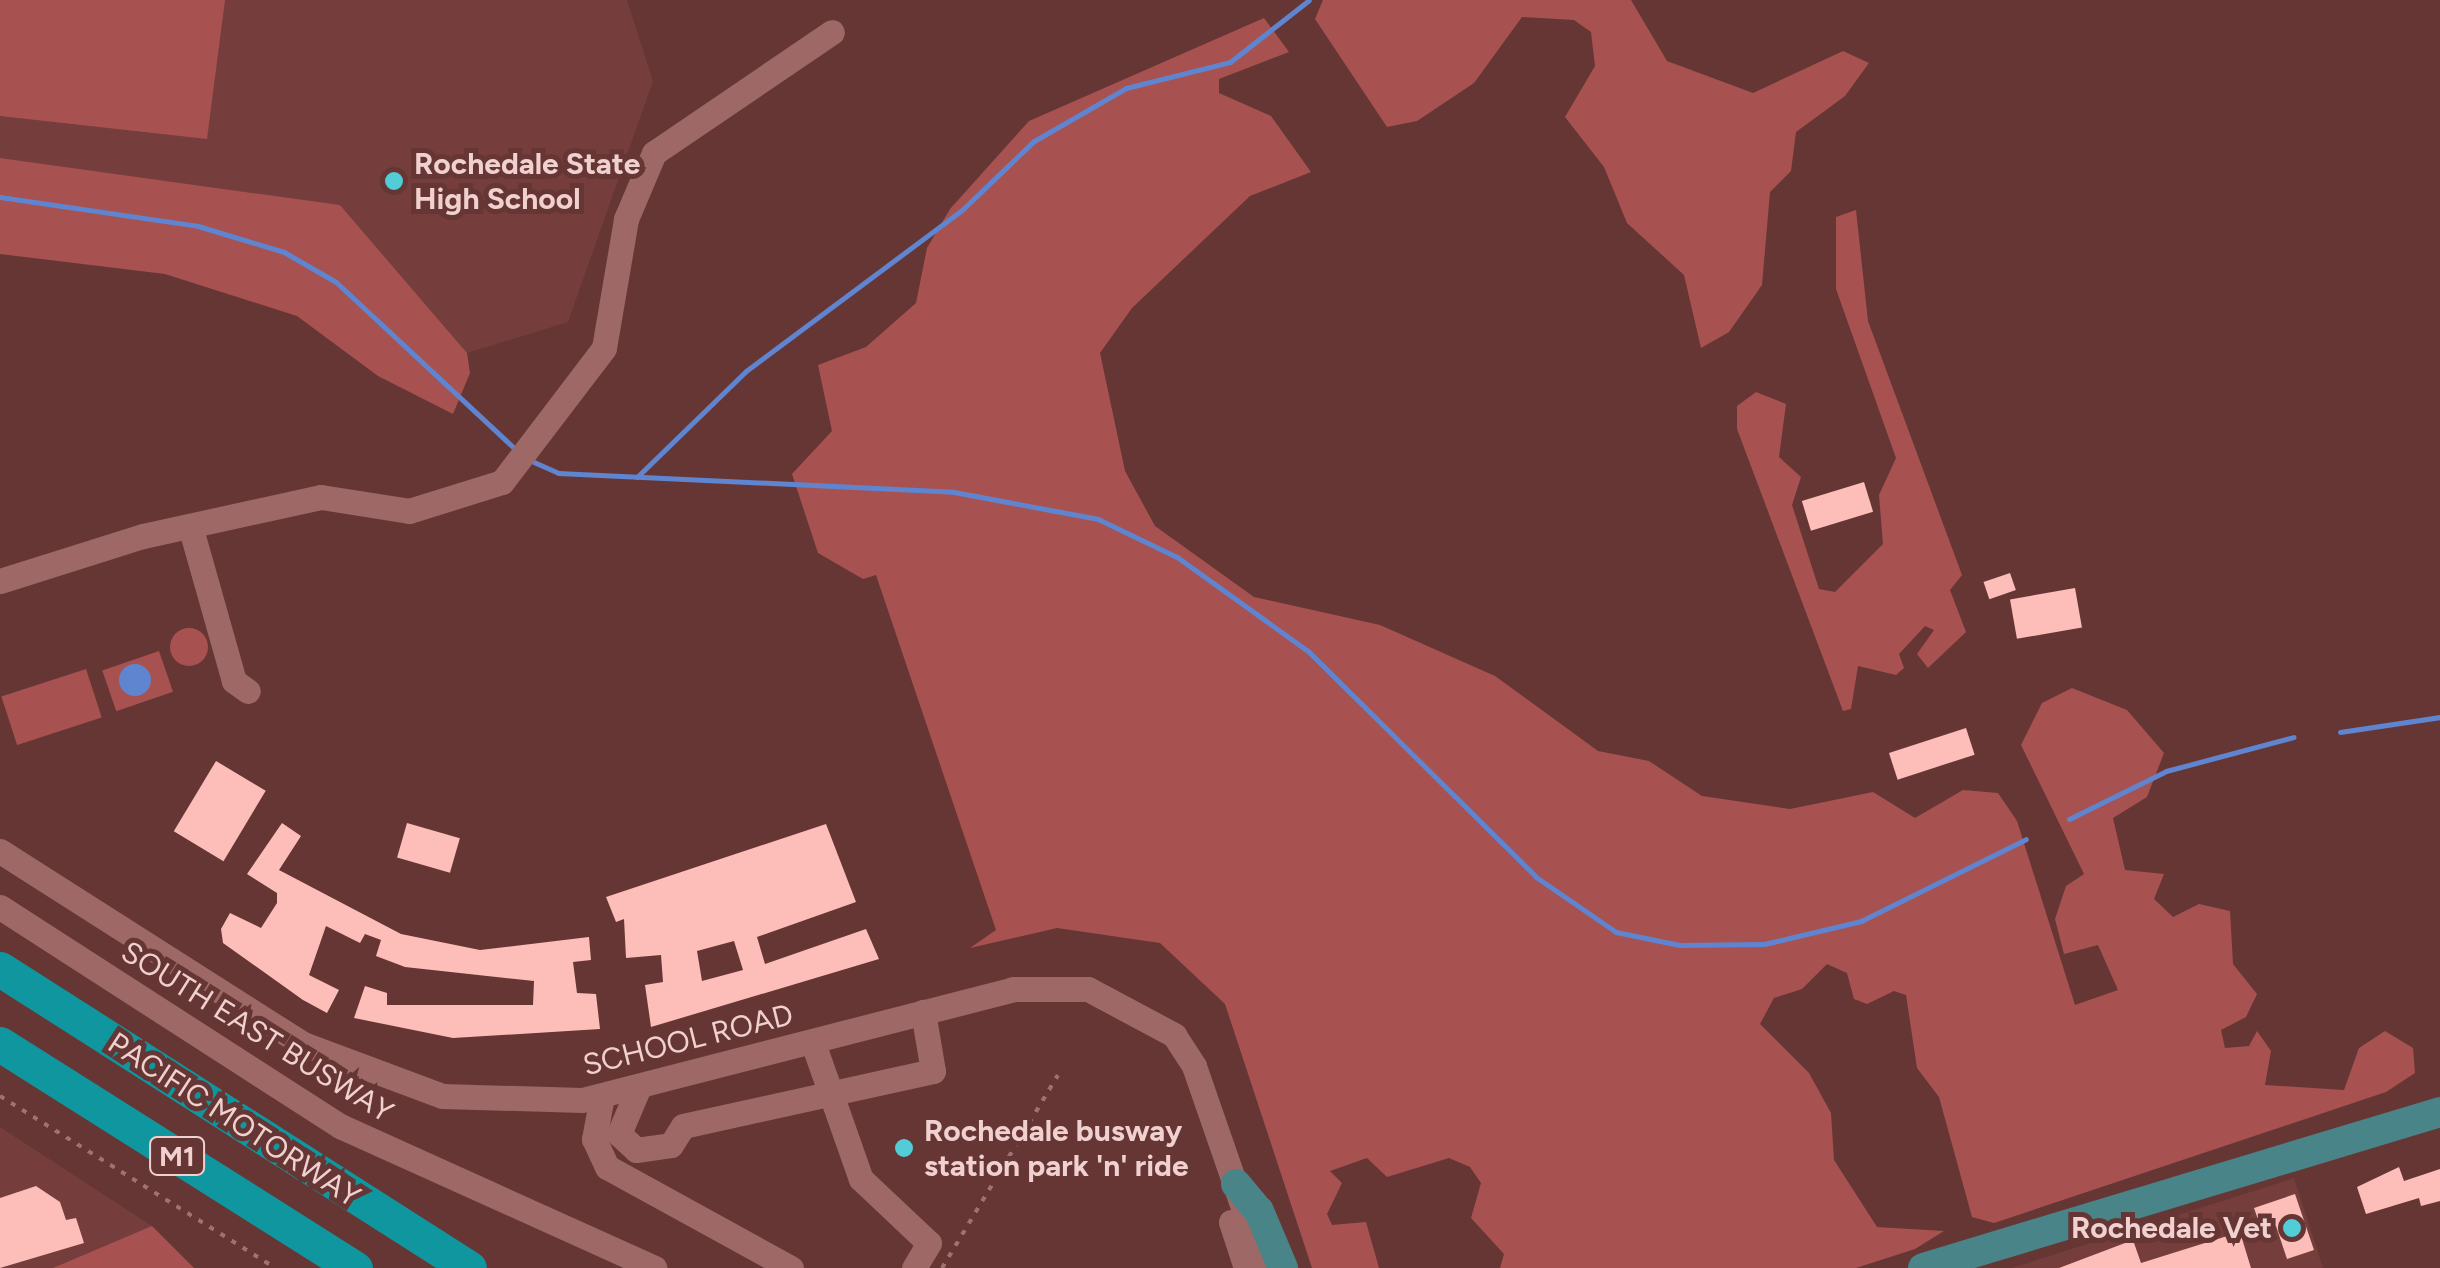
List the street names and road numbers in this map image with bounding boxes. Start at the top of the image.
street label: SOUTH EAST BUSWAY [115,934,399,1130]
street label: SCHOOL ROAD [579,997,797,1083]
street label: PACIFIC MOTORWAY [101,1025,367,1215]
road number: M1 [147,1133,207,1179]

